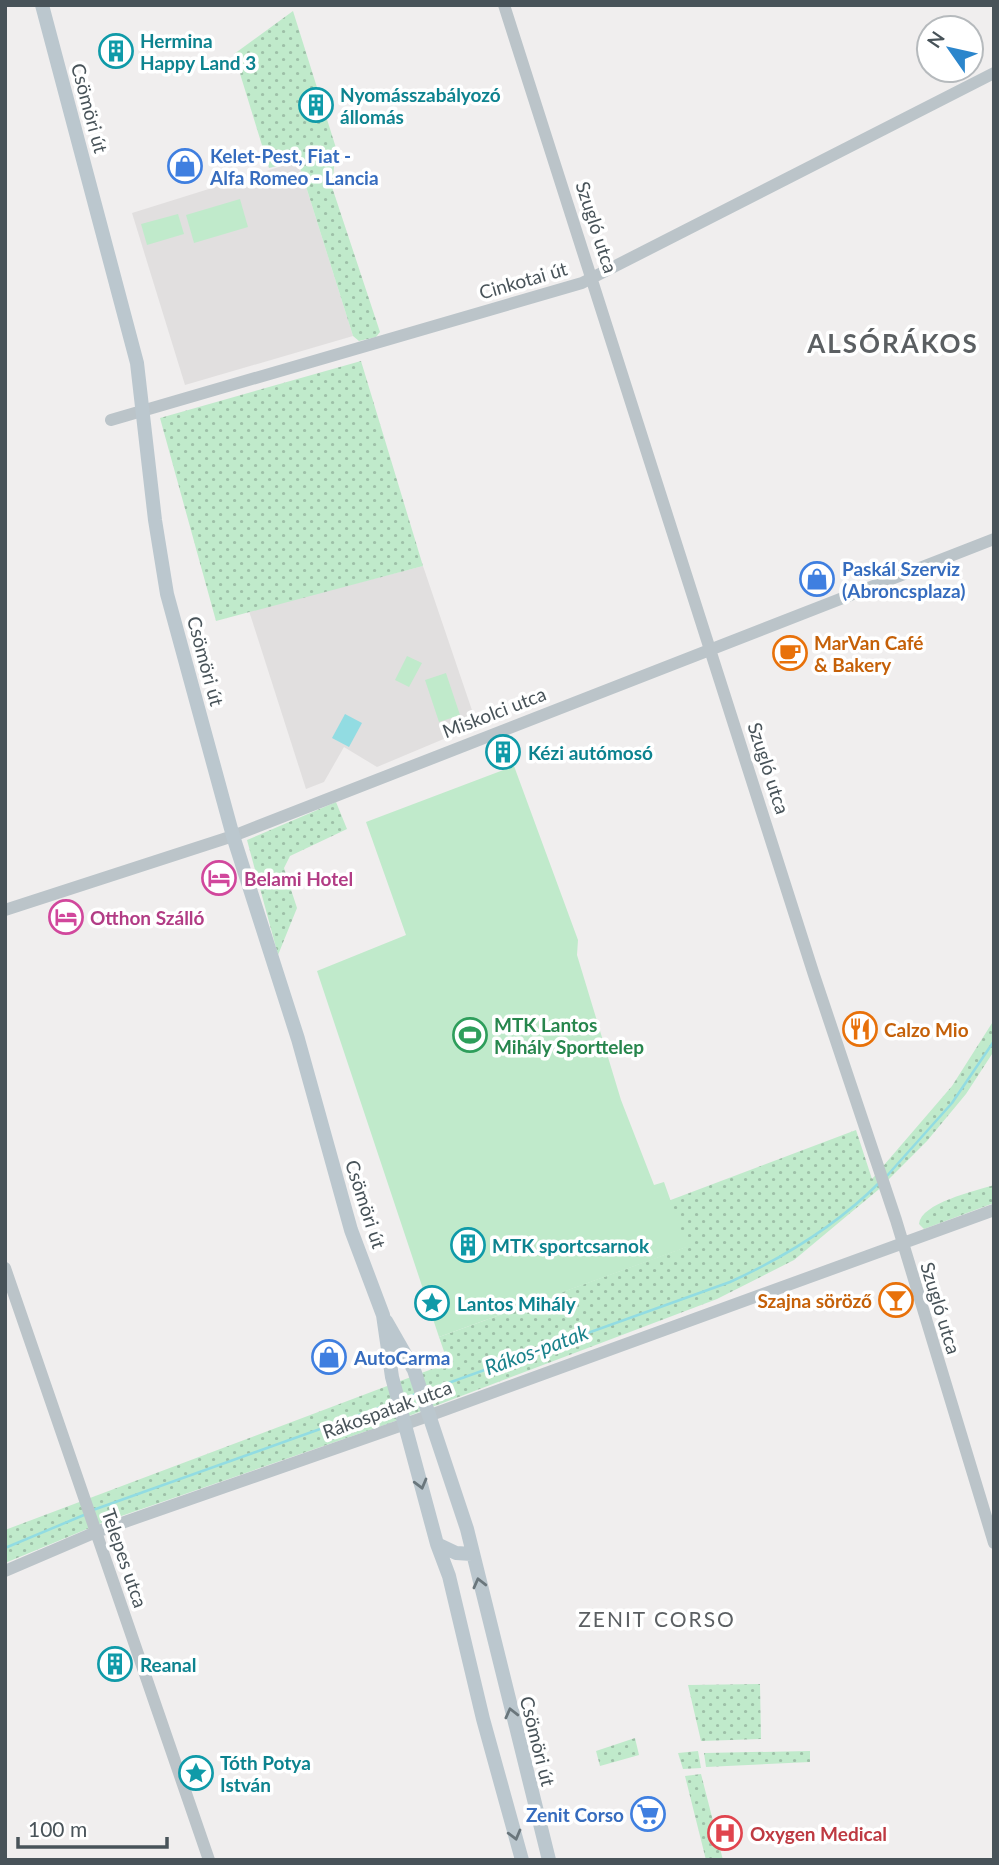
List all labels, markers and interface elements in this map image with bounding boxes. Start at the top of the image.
north arrow [915,14,985,84]
text: N [922,27,949,52]
place label: Hermina Happy Land 3 [140,29,256,74]
building icon: Hermina Happy Land 3 [97,32,135,70]
street label: Csömöri út [67,61,113,156]
place label: Nyomásszabályozó állomás [340,83,501,128]
building icon: Nyomásszabályozó állomás [297,86,335,124]
place label: Kelet-Pest, Fiat - Alfa Romeo - Lancia [209,144,379,189]
shop icon: Kelet-Pest, Fiat - Alfa Romeo - Lancia [166,147,204,185]
street label: Szugló utca [571,178,623,276]
street label: Cinkotai út [476,256,570,304]
district label: ALSÓRÁKOS [806,327,979,359]
place label: Paskál Szerviz (Abroncsplaza) [842,557,966,602]
shop icon: Paskál Szerviz (Abroncsplaza) [798,560,836,598]
street label: Csömöri út [183,614,229,709]
place label: MarVan Café & Bakery [814,631,924,676]
cafe icon: MarVan Café & Bakery [771,634,809,672]
street label: Miskolci utca [439,682,549,742]
street label: Szugló utca [743,719,795,817]
building icon: Kézi autómosó [484,733,522,771]
place label: Kézi autómosó [528,741,653,764]
hotel icon: Belami Hotel [200,859,238,897]
place label: Belami Hotel [244,867,353,890]
hotel icon: Otthon Szálló [47,898,85,936]
place label: Otthon Szálló [90,906,205,929]
restaurant icon: Calzo Mio [841,1010,879,1048]
place label: MTK Lantos Mihály Sporttelep [494,1013,644,1058]
sports icon: MTK Lantos Mihály Sporttelep [451,1016,489,1054]
place label: Calzo Mio [884,1018,969,1041]
street label: Csömöri út [341,1157,391,1251]
building icon: MTK sportcsarnok [449,1226,487,1264]
place label: MTK sportcsarnok [492,1234,650,1257]
street label: Szugló utca [916,1259,966,1357]
bar icon: Szajna söröző [877,1281,915,1319]
place icon: Lantos Mihály [413,1284,451,1322]
place label: Szajna söröző [757,1289,872,1312]
place label: Lantos Mihály [457,1292,577,1315]
water label: Rákos-patak [481,1318,592,1379]
shop icon: AutoCarma [310,1338,348,1376]
place label: AutoCarma [353,1346,450,1369]
street label: Rákospatak utca [319,1375,455,1443]
one-way arrow [413,1477,427,1489]
street label: Telepes utca [97,1506,153,1610]
one-way arrow [473,1577,487,1589]
district label: ZENIT CORSO [578,1606,736,1631]
building icon: Reanal [96,1645,134,1683]
place label: Reanal [140,1653,196,1676]
street label: Csömöri út [516,1694,560,1789]
one-way arrow [505,1707,519,1719]
place label: Tóth Potya István [220,1751,311,1796]
place icon: Tóth Potya István [177,1754,215,1792]
supermarket icon: Zenit Corso [629,1795,667,1833]
place label: Zenit Corso [526,1803,624,1826]
scale bar [18,1806,166,1850]
hospital icon: Oxygen Medical [706,1814,744,1852]
text: 100 m [28,1816,87,1841]
place label: Oxygen Medical [750,1822,887,1845]
one-way arrow [507,1829,521,1841]

